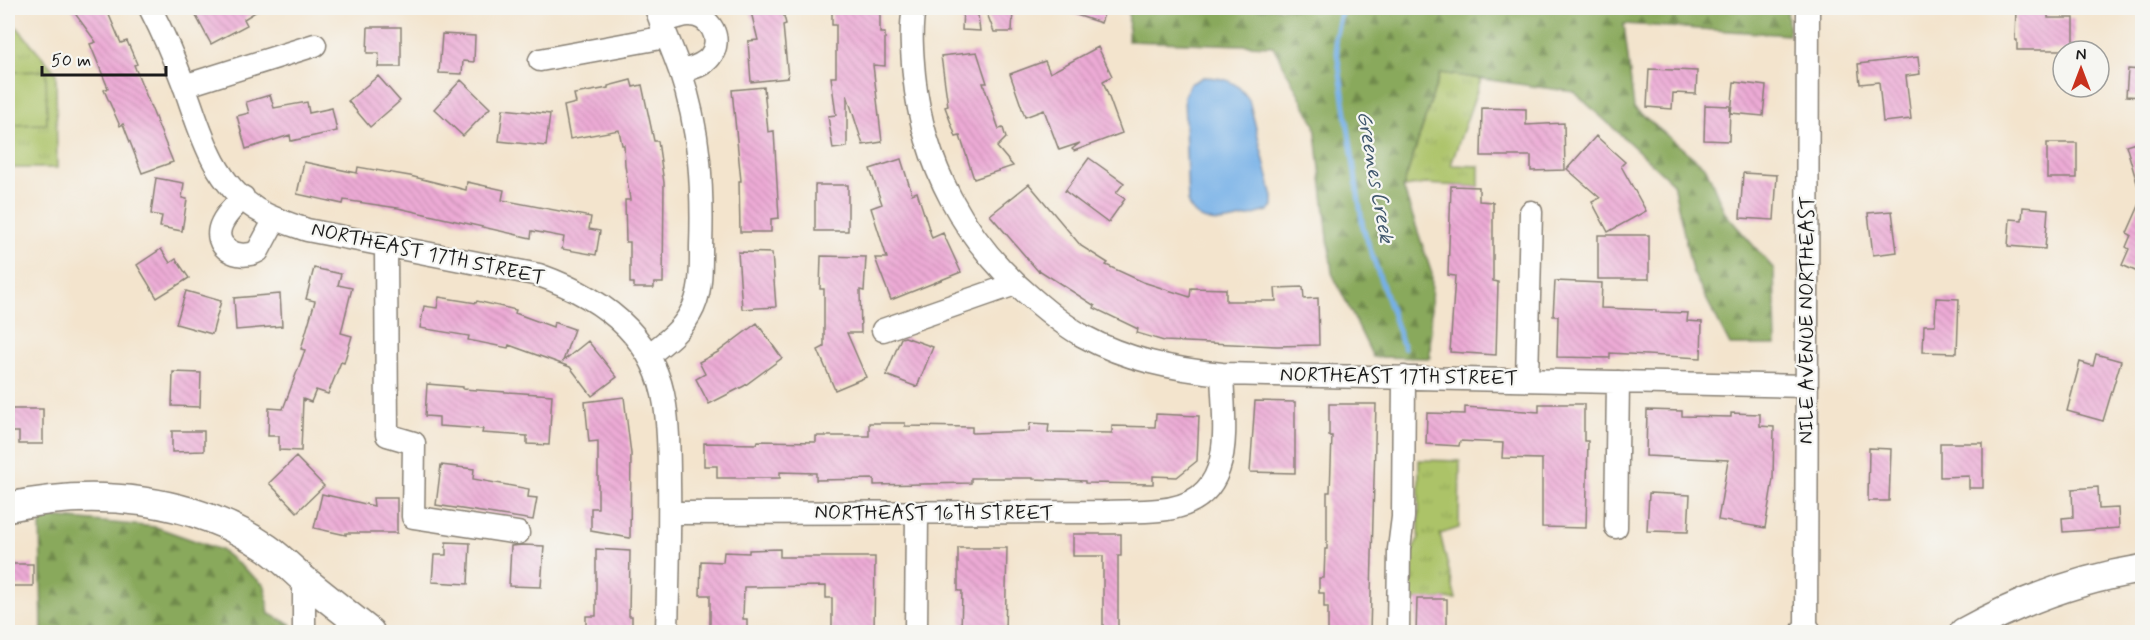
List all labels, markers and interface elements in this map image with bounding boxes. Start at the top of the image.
scale bar [42,39,166,77]
north arrow [2051,39,2111,99]
text: N [2076,45,2086,66]
text: 50 m [51,49,91,73]
water label: Greenes Creek [1350,109,1401,247]
street label: NILE AVENUE NORTHEAST [1794,196,1821,444]
street label: NORTHEAST 17TH STREET [309,216,547,292]
street label: NORTHEAST 17TH STREET [1280,361,1518,393]
street label: NORTHEAST 16TH STREET [814,500,1054,527]

